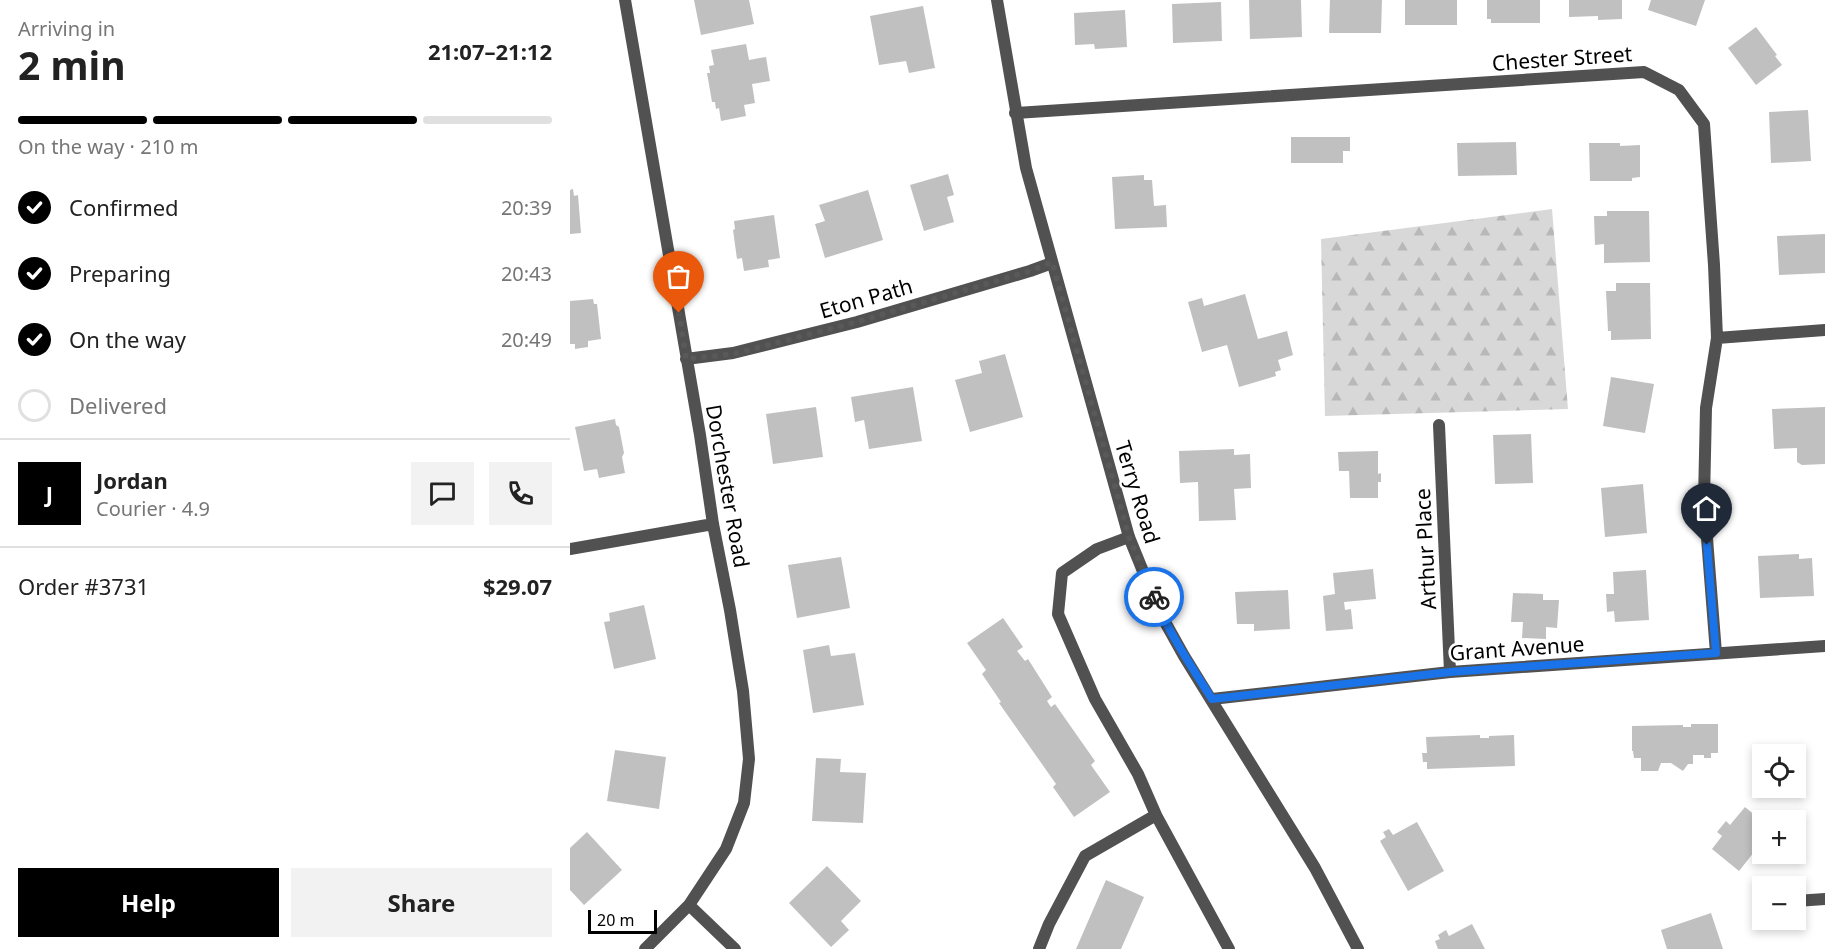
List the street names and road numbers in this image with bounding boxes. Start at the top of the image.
street label: Chester Street [1491,39,1633,77]
street label: Eton Path [816,271,916,325]
street label: Dorchester Road [700,402,756,570]
street label: Terry Road [1109,437,1167,547]
street label: Arthur Place [1408,488,1442,610]
street label: Grant Avenue [1449,629,1585,667]

